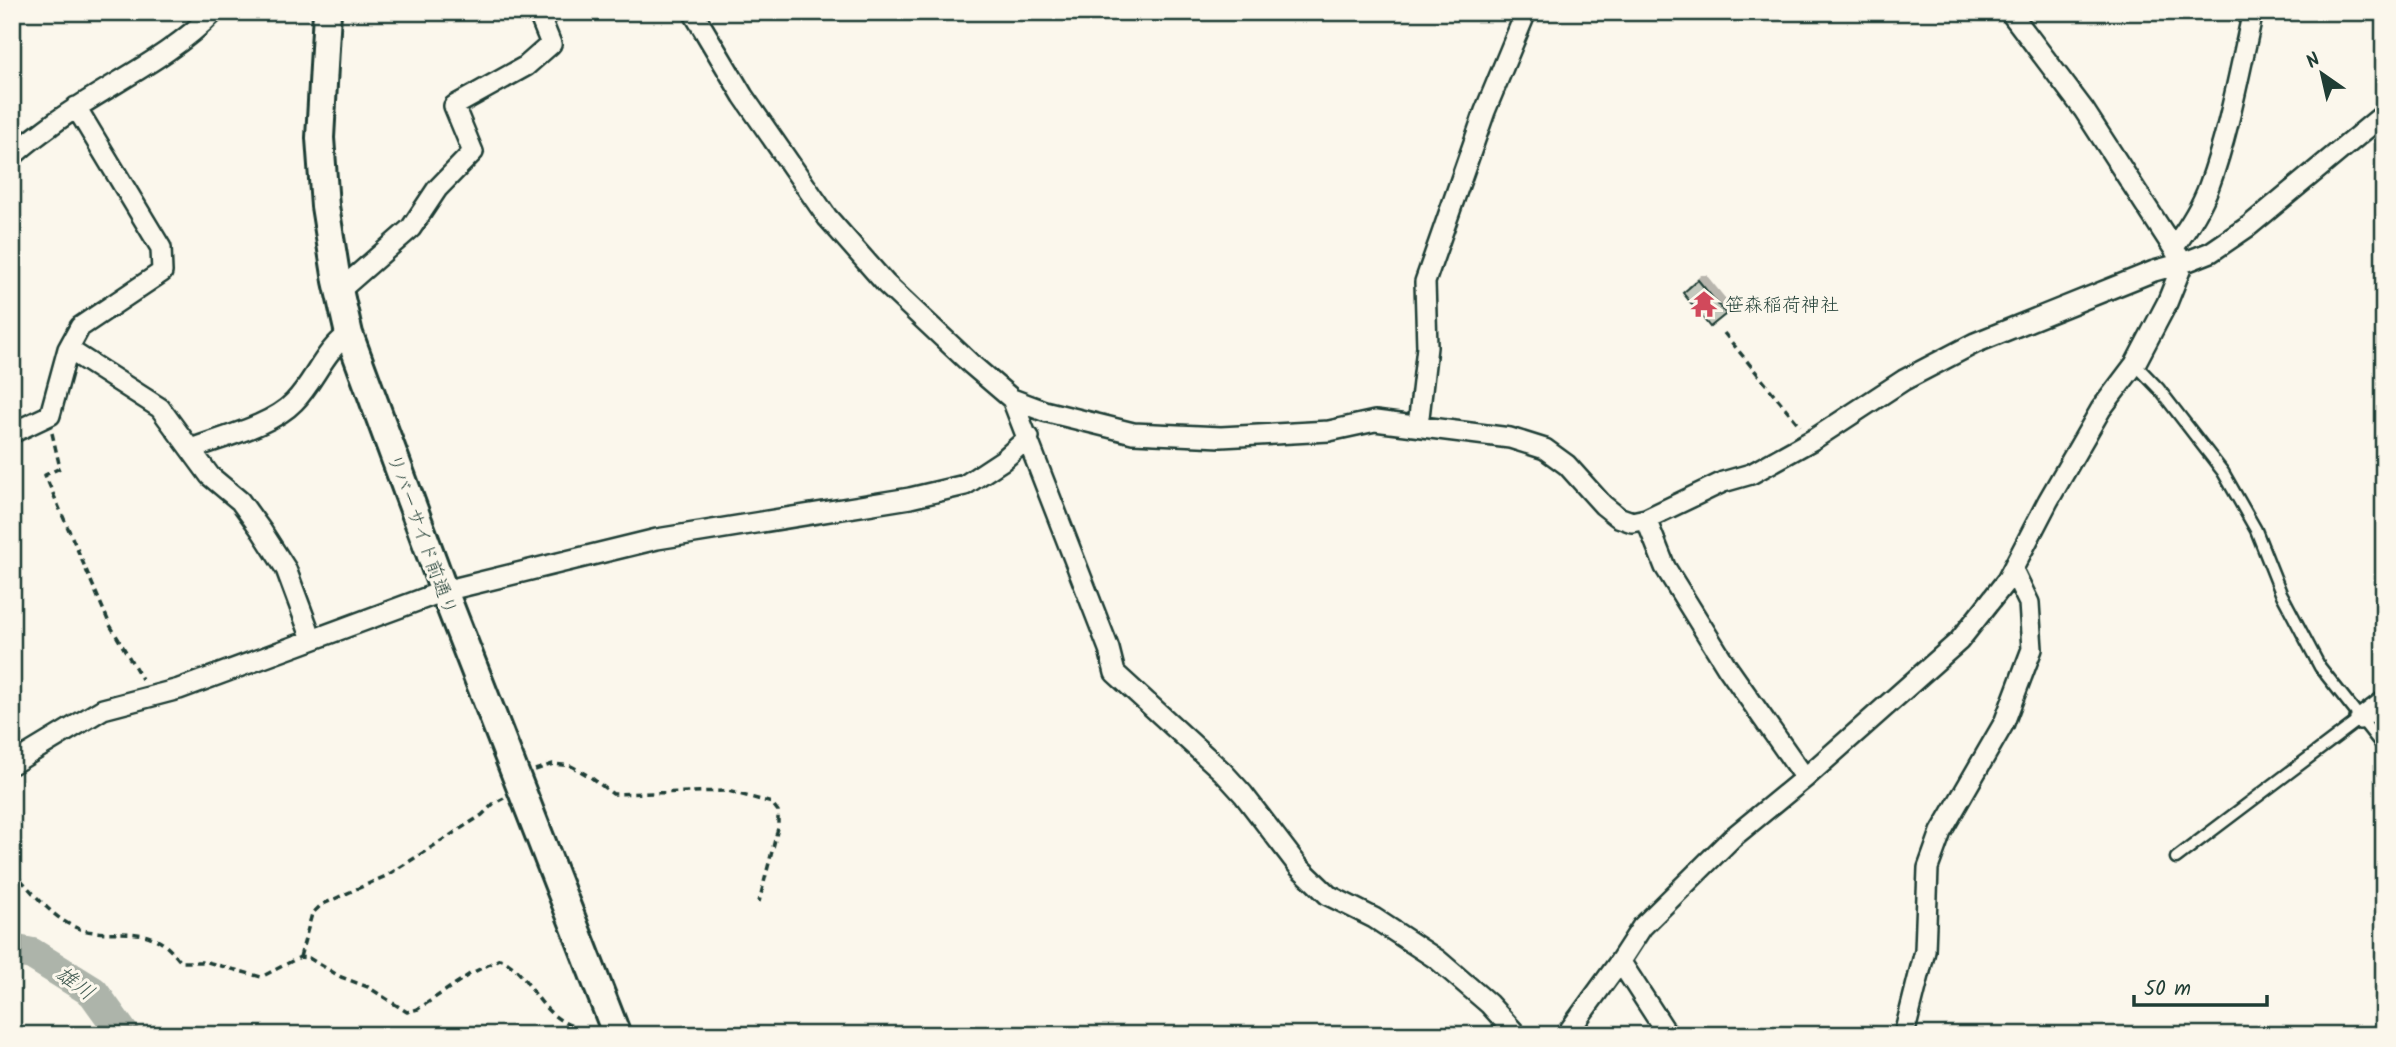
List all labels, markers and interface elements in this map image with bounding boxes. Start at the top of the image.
north arrow [2288,38,2358,108]
text: N [2300,46,2327,77]
temple icon: 笹森稲荷神社 [1689,289,1719,319]
place label: 笹森稲荷神社 [1725,291,1839,321]
street label: リバーサイド前通り [378,449,464,620]
water label: 雄川 [47,959,101,1010]
scale bar [2134,963,2266,1007]
text: 50 m [2144,973,2191,1006]

